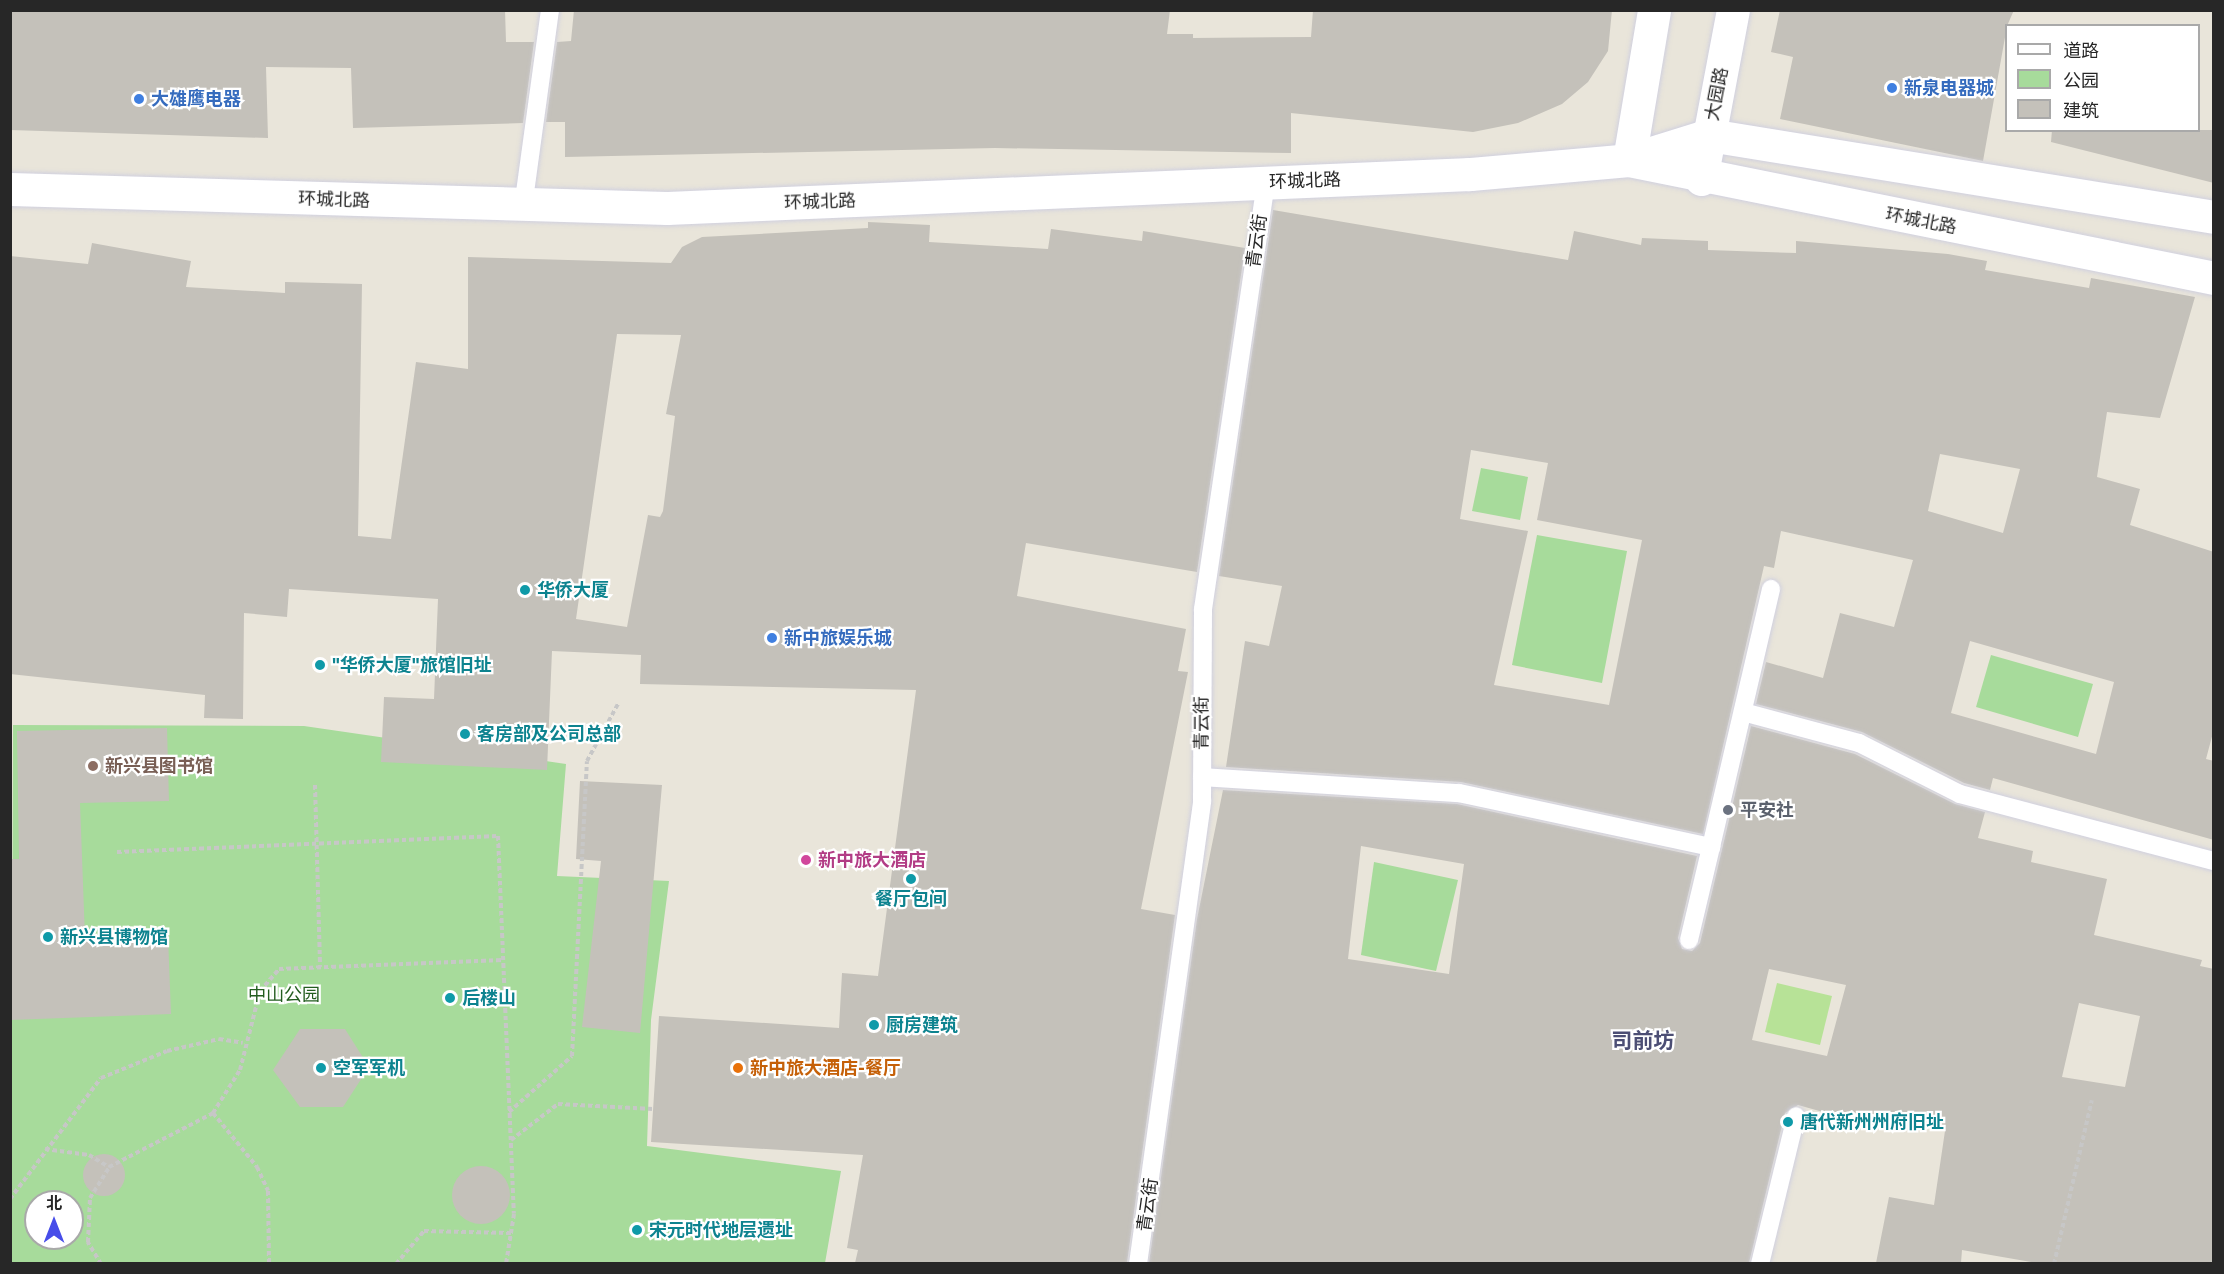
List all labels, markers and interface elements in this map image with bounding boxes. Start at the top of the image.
legend [2005,24,2200,132]
text: 道路 [2063,40,2099,62]
street label: 大园路 [1701,65,1733,123]
text: 公园 [2063,70,2099,92]
place label: 新泉电器城 [1904,77,1994,99]
marker: 新泉电器城 [1885,81,1899,95]
place label: 大雄鹰电器 [151,88,241,110]
marker: 大雄鹰电器 [132,92,146,106]
text: 建筑 [2063,100,2099,122]
street label: 环城北路 [1269,169,1341,193]
street label: 环城北路 [298,188,370,212]
street label: 环城北路 [784,190,856,214]
street label: 环城北路 [1884,204,1958,238]
street label: 青云街 [1243,213,1271,269]
place label: 华侨大厦 [537,579,609,601]
marker: 华侨大厦 [518,583,532,597]
place label: 新中旅娱乐城 [784,627,892,649]
marker: 新中旅娱乐城 [765,631,779,645]
place label: "华侨大厦"旅馆旧址 [332,654,492,676]
marker: "华侨大厦"旅馆旧址 [313,658,327,672]
street label: 青云街 [1191,696,1213,750]
place label: 客房部及公司总部 [477,723,621,745]
marker: 客房部及公司总部 [458,727,472,741]
place label: 新兴县图书馆 [105,755,213,777]
marker: 新兴县图书馆 [86,759,100,773]
place label: 平安社 [1740,799,1794,821]
marker: 平安社 [1721,803,1735,817]
place label: 新中旅大酒店 [818,849,926,871]
marker: 新中旅大酒店 [799,853,813,867]
marker: 餐厅包间 [904,872,918,886]
place label: 餐厅包间 [875,888,947,910]
place label: 新兴县博物馆 [60,926,168,948]
marker: 新兴县博物馆 [41,930,55,944]
park label: 中山公园 [248,984,320,1006]
place label: 后楼山 [462,987,516,1009]
marker: 后楼山 [443,991,457,1005]
place label: 厨房建筑 [886,1014,958,1036]
marker: 厨房建筑 [867,1018,881,1032]
district label: 司前坊 [1612,1028,1674,1054]
place label: 空军军机 [333,1057,405,1079]
place label: 新中旅大酒店-餐厅 [750,1057,901,1079]
marker: 空军军机 [314,1061,328,1075]
marker: 新中旅大酒店-餐厅 [731,1061,745,1075]
place label: 唐代新州州府旧址 [1800,1111,1944,1133]
marker: 唐代新州州府旧址 [1781,1115,1795,1129]
street label: 青云街 [1134,1177,1162,1233]
north arrow [24,1190,84,1250]
text: 北 [46,1194,62,1213]
place label: 宋元时代地层遗址 [649,1219,793,1241]
marker: 宋元时代地层遗址 [630,1223,644,1237]

